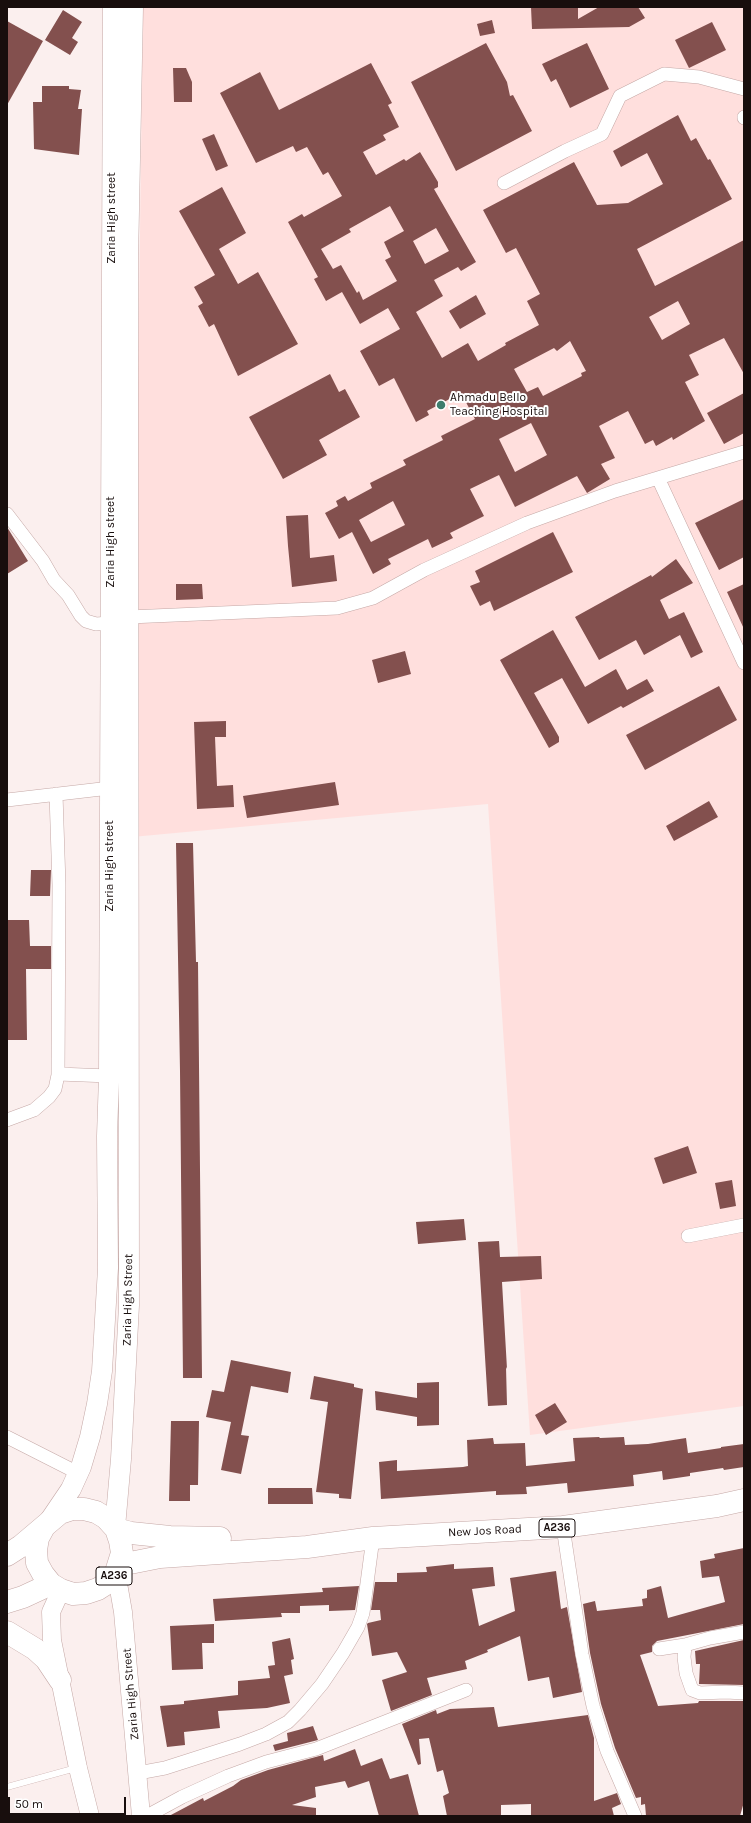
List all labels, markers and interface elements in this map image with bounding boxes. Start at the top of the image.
street label: Zaria High street [105,172,119,264]
place label: Ahmadu Bello Teaching Hospital [450,391,548,419]
marker: Ahmadu Bello Teaching Hospital [435,399,447,411]
street label: Zaria High street [104,496,118,588]
street label: Zaria High street [103,820,117,912]
street label: Zaria High Street [120,1254,136,1346]
road number: A236 [539,1519,575,1537]
street label: New Jos Road [448,1522,522,1540]
road number: A236 [96,1567,132,1585]
street label: Zaria High Street [120,1647,142,1741]
scale bar [10,1789,128,1815]
text: 50 m [15,1797,43,1811]

